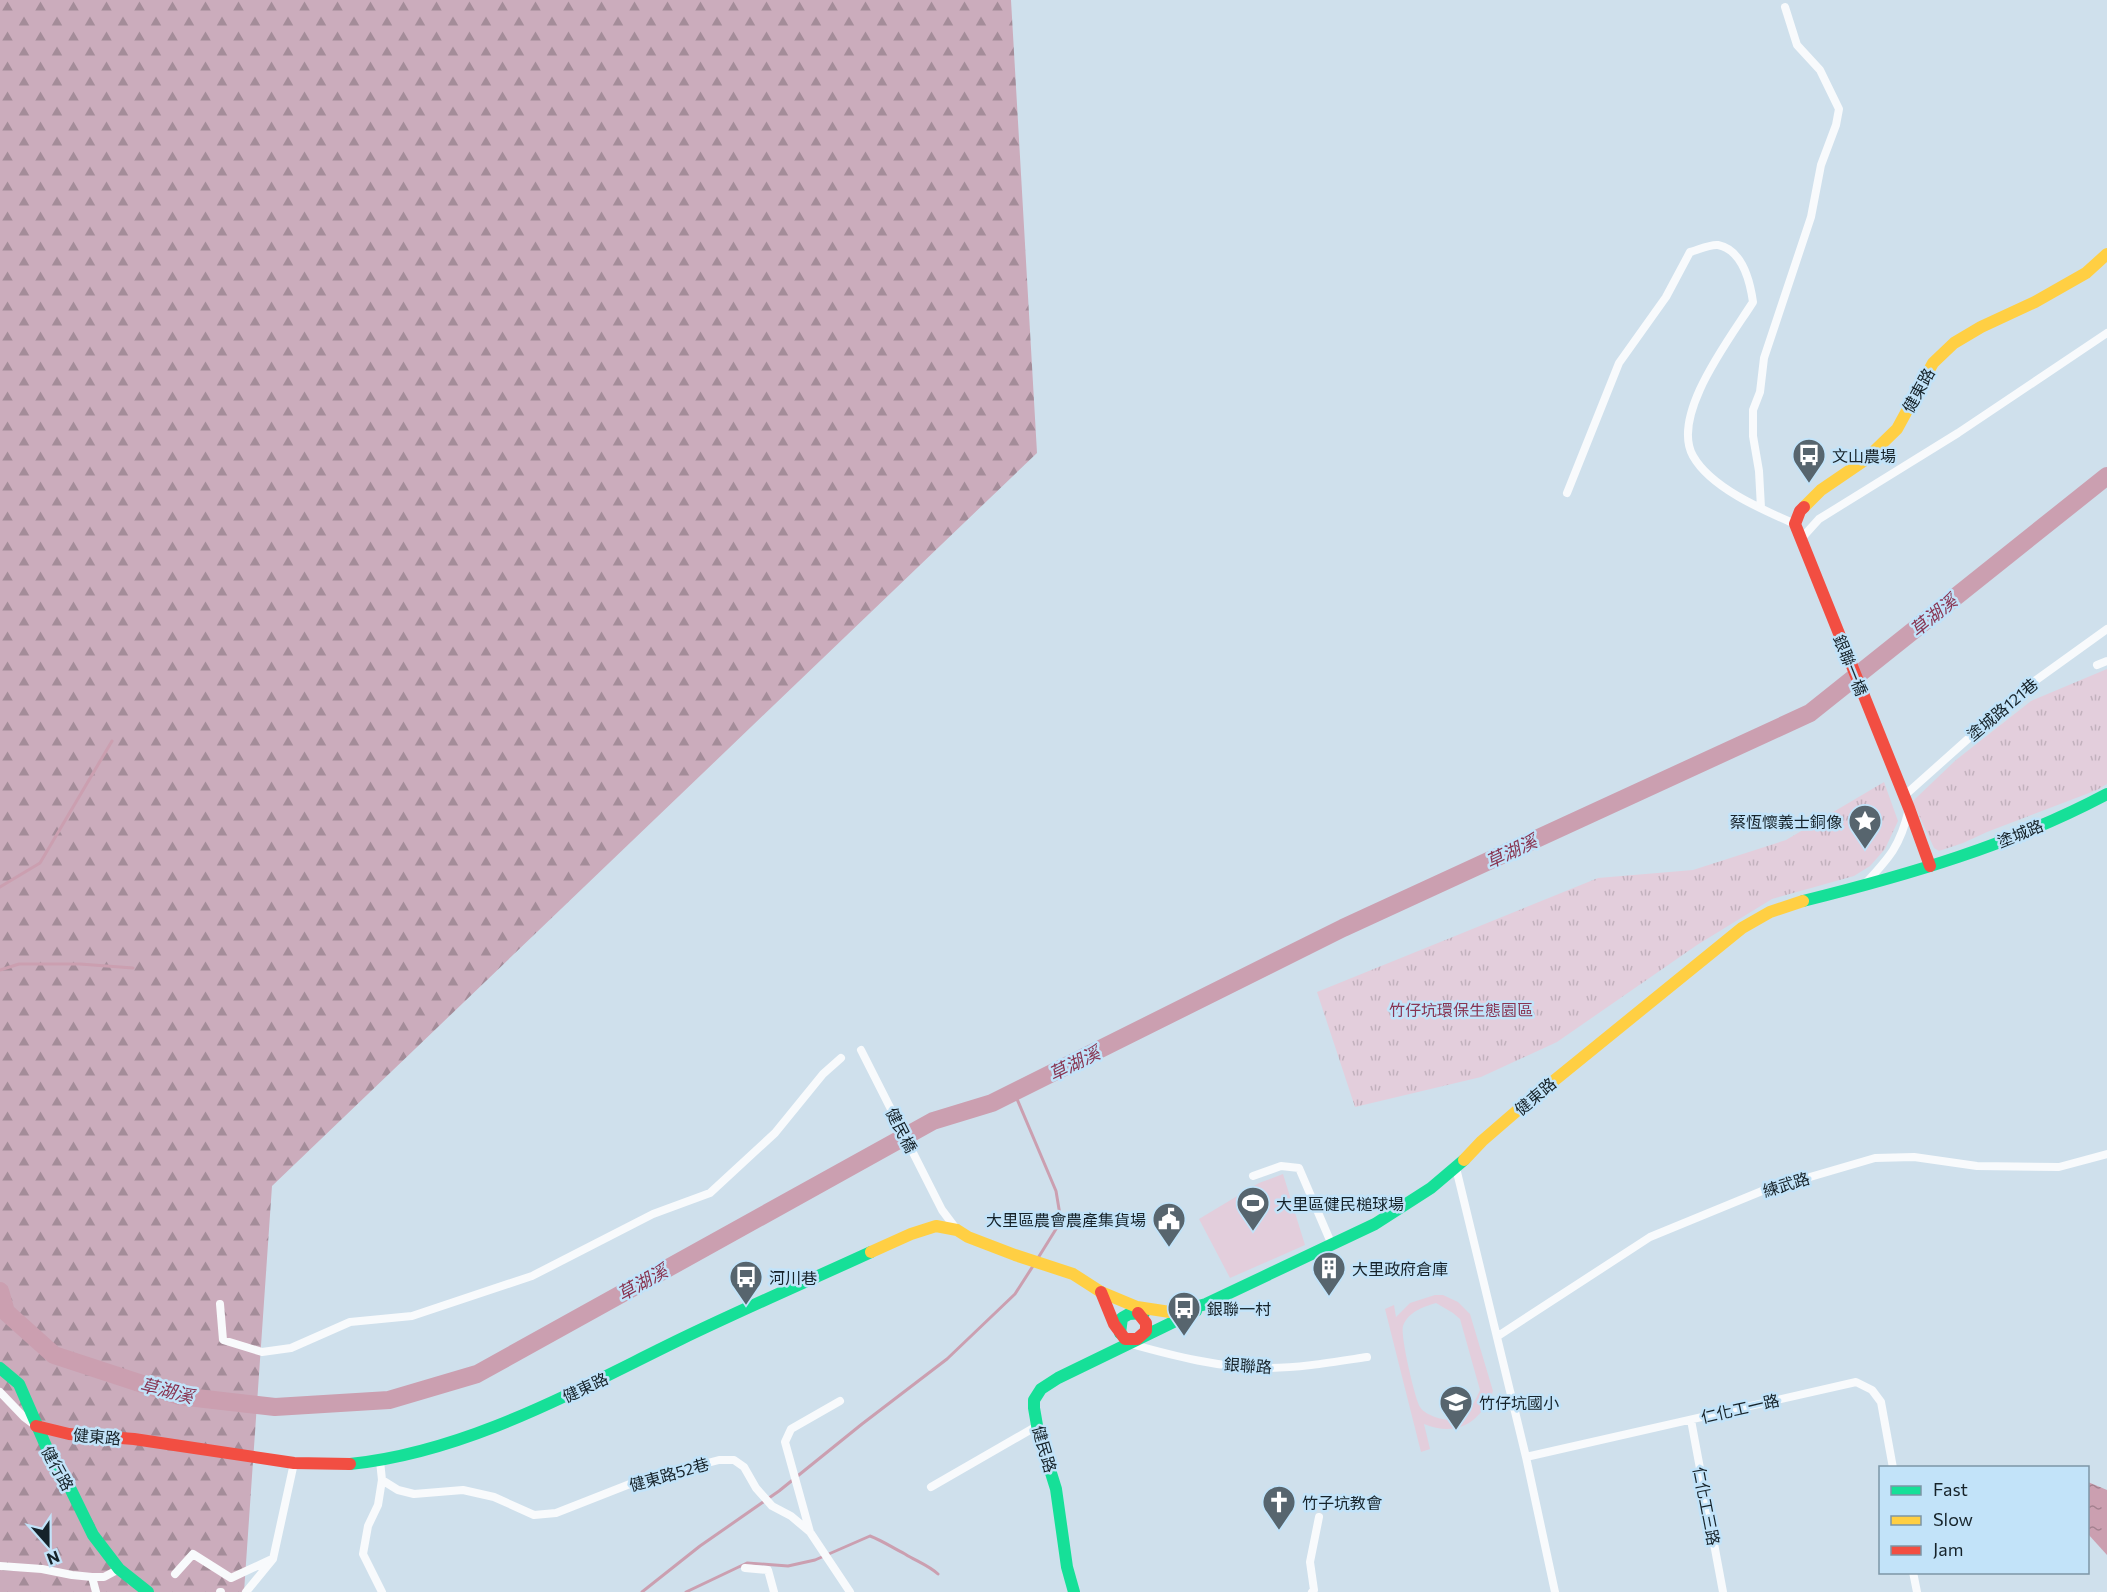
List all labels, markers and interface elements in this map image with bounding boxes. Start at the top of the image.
street label: 健東路 [1898,364,1938,416]
bus stop icon: 文山農場 [1791,437,1827,484]
place label: 文山農場 [1832,446,1896,465]
water label: 草湖溪 [1905,588,1963,641]
street label: 銀聯一橋 [1830,632,1872,698]
street label: 塗城路121巷 [1963,674,2041,744]
place icon: 蔡恆懷義士銅像 [1847,803,1883,850]
place label: 蔡恆懷義士銅像 [1730,812,1842,831]
street label: 塗城路 [1994,815,2046,851]
water label: 草湖溪 [1482,828,1543,872]
park label: 竹仔坑環保生態園區 [1389,1000,1533,1019]
water label: 草湖溪 [1045,1040,1106,1085]
street label: 健東路 [1511,1073,1559,1119]
street label: 健民橋 [883,1104,921,1156]
street label: 練武路 [1760,1168,1812,1200]
sports icon: 大里區健民槌球場 [1235,1185,1271,1232]
place label: 大里區健民槌球場 [1276,1194,1404,1213]
public building icon: 大里區農會農產集貨場 [1151,1201,1187,1248]
place label: 大里區農會農產集貨場 [986,1210,1146,1229]
building icon: 大里政府倉庫 [1311,1250,1347,1297]
water label: 草湖溪 [613,1258,674,1305]
bus stop icon: 河川巷 [728,1259,764,1306]
place label: 大里政府倉庫 [1352,1259,1448,1278]
place label: 河川巷 [769,1268,817,1287]
bus stop icon: 銀聯一村 [1166,1290,1202,1337]
place label: 銀聯一村 [1207,1299,1271,1318]
street label: 銀聯路 [1223,1354,1273,1376]
street label: 健東路 [559,1368,611,1406]
water label: 草湖溪 [138,1373,199,1408]
school or university icon: 竹仔坑國小 [1438,1384,1474,1431]
street label: 仁化工一路 [1699,1390,1781,1426]
place label: 竹仔坑國小 [1479,1393,1559,1412]
street label: 健民路 [1029,1423,1061,1475]
street label: 健東路 [72,1424,122,1448]
street label: 健行路 [38,1442,78,1494]
street label: 健東路52巷 [627,1454,711,1494]
street label: 仁化工三路 [1690,1465,1724,1547]
legend [1879,1466,2089,1574]
text: Fast [1933,1478,1968,1500]
church icon: 竹子坑教會 [1261,1484,1297,1531]
place label: 竹子坑教會 [1302,1493,1382,1512]
text: Slow [1933,1508,1973,1530]
north arrow [18,1514,78,1574]
text: Jam [1933,1538,1963,1560]
text: N [45,1547,63,1569]

